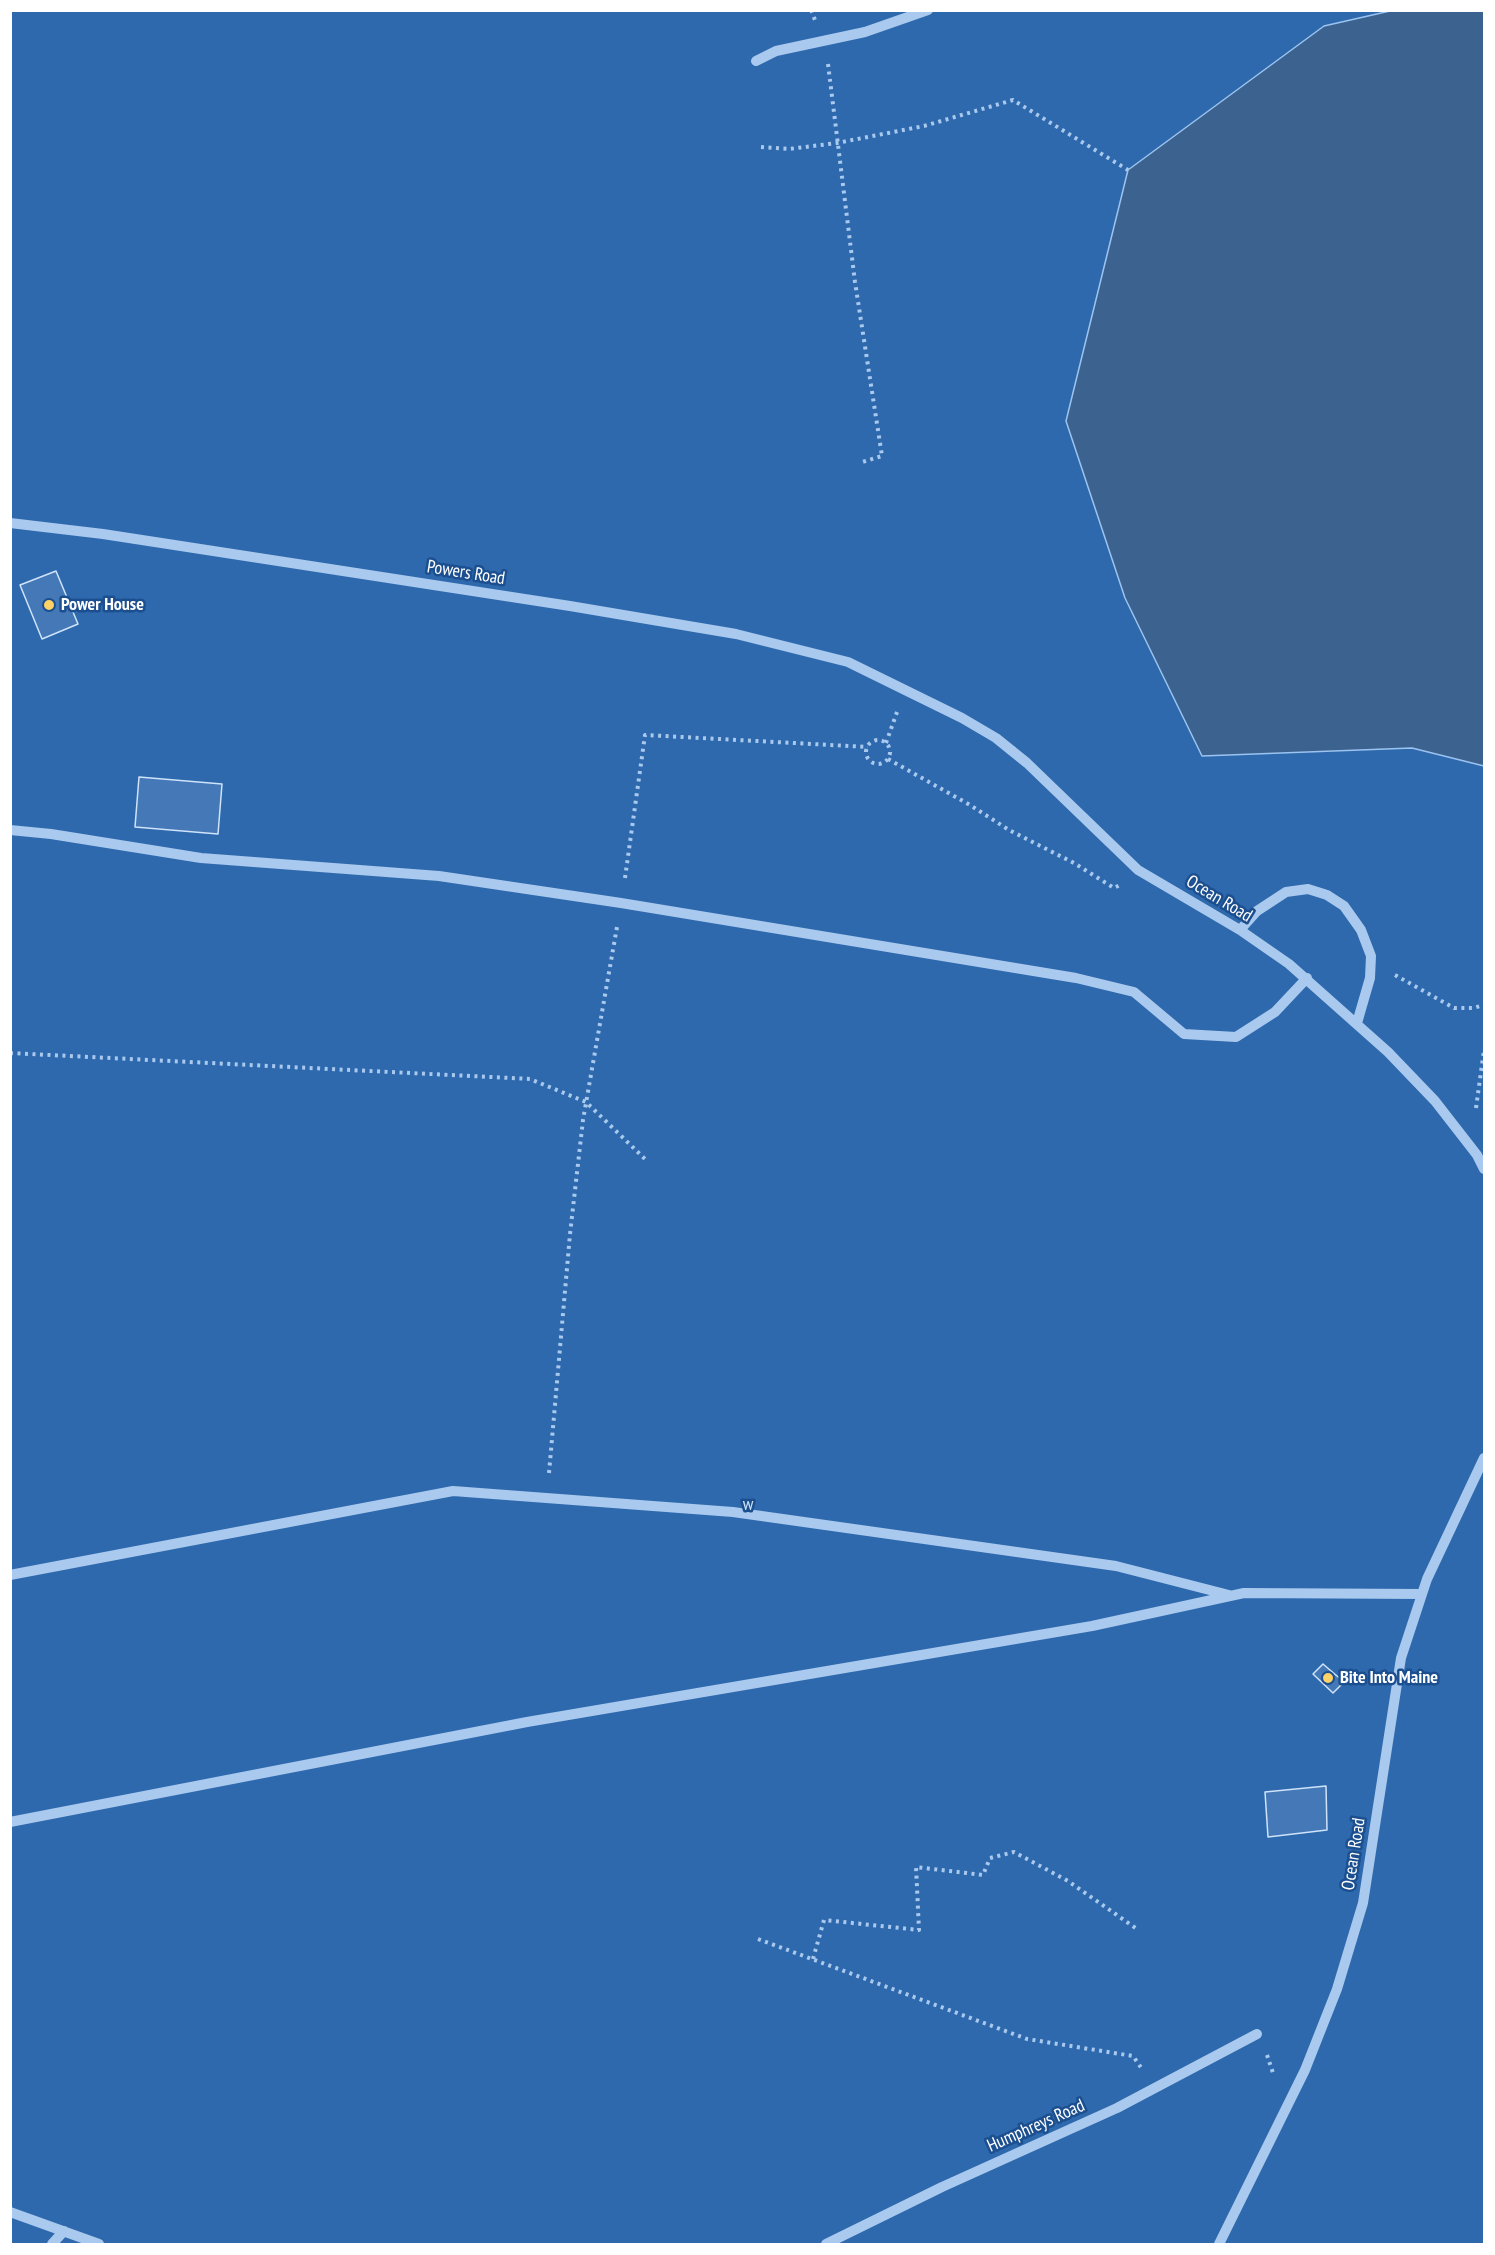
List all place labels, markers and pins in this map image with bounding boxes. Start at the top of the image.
place label: Power House [61,594,144,616]
marker: Power House [42,598,56,612]
place label: Bite Into Maine [1340,1667,1438,1689]
marker: Bite Into Maine [1321,1671,1335,1685]

